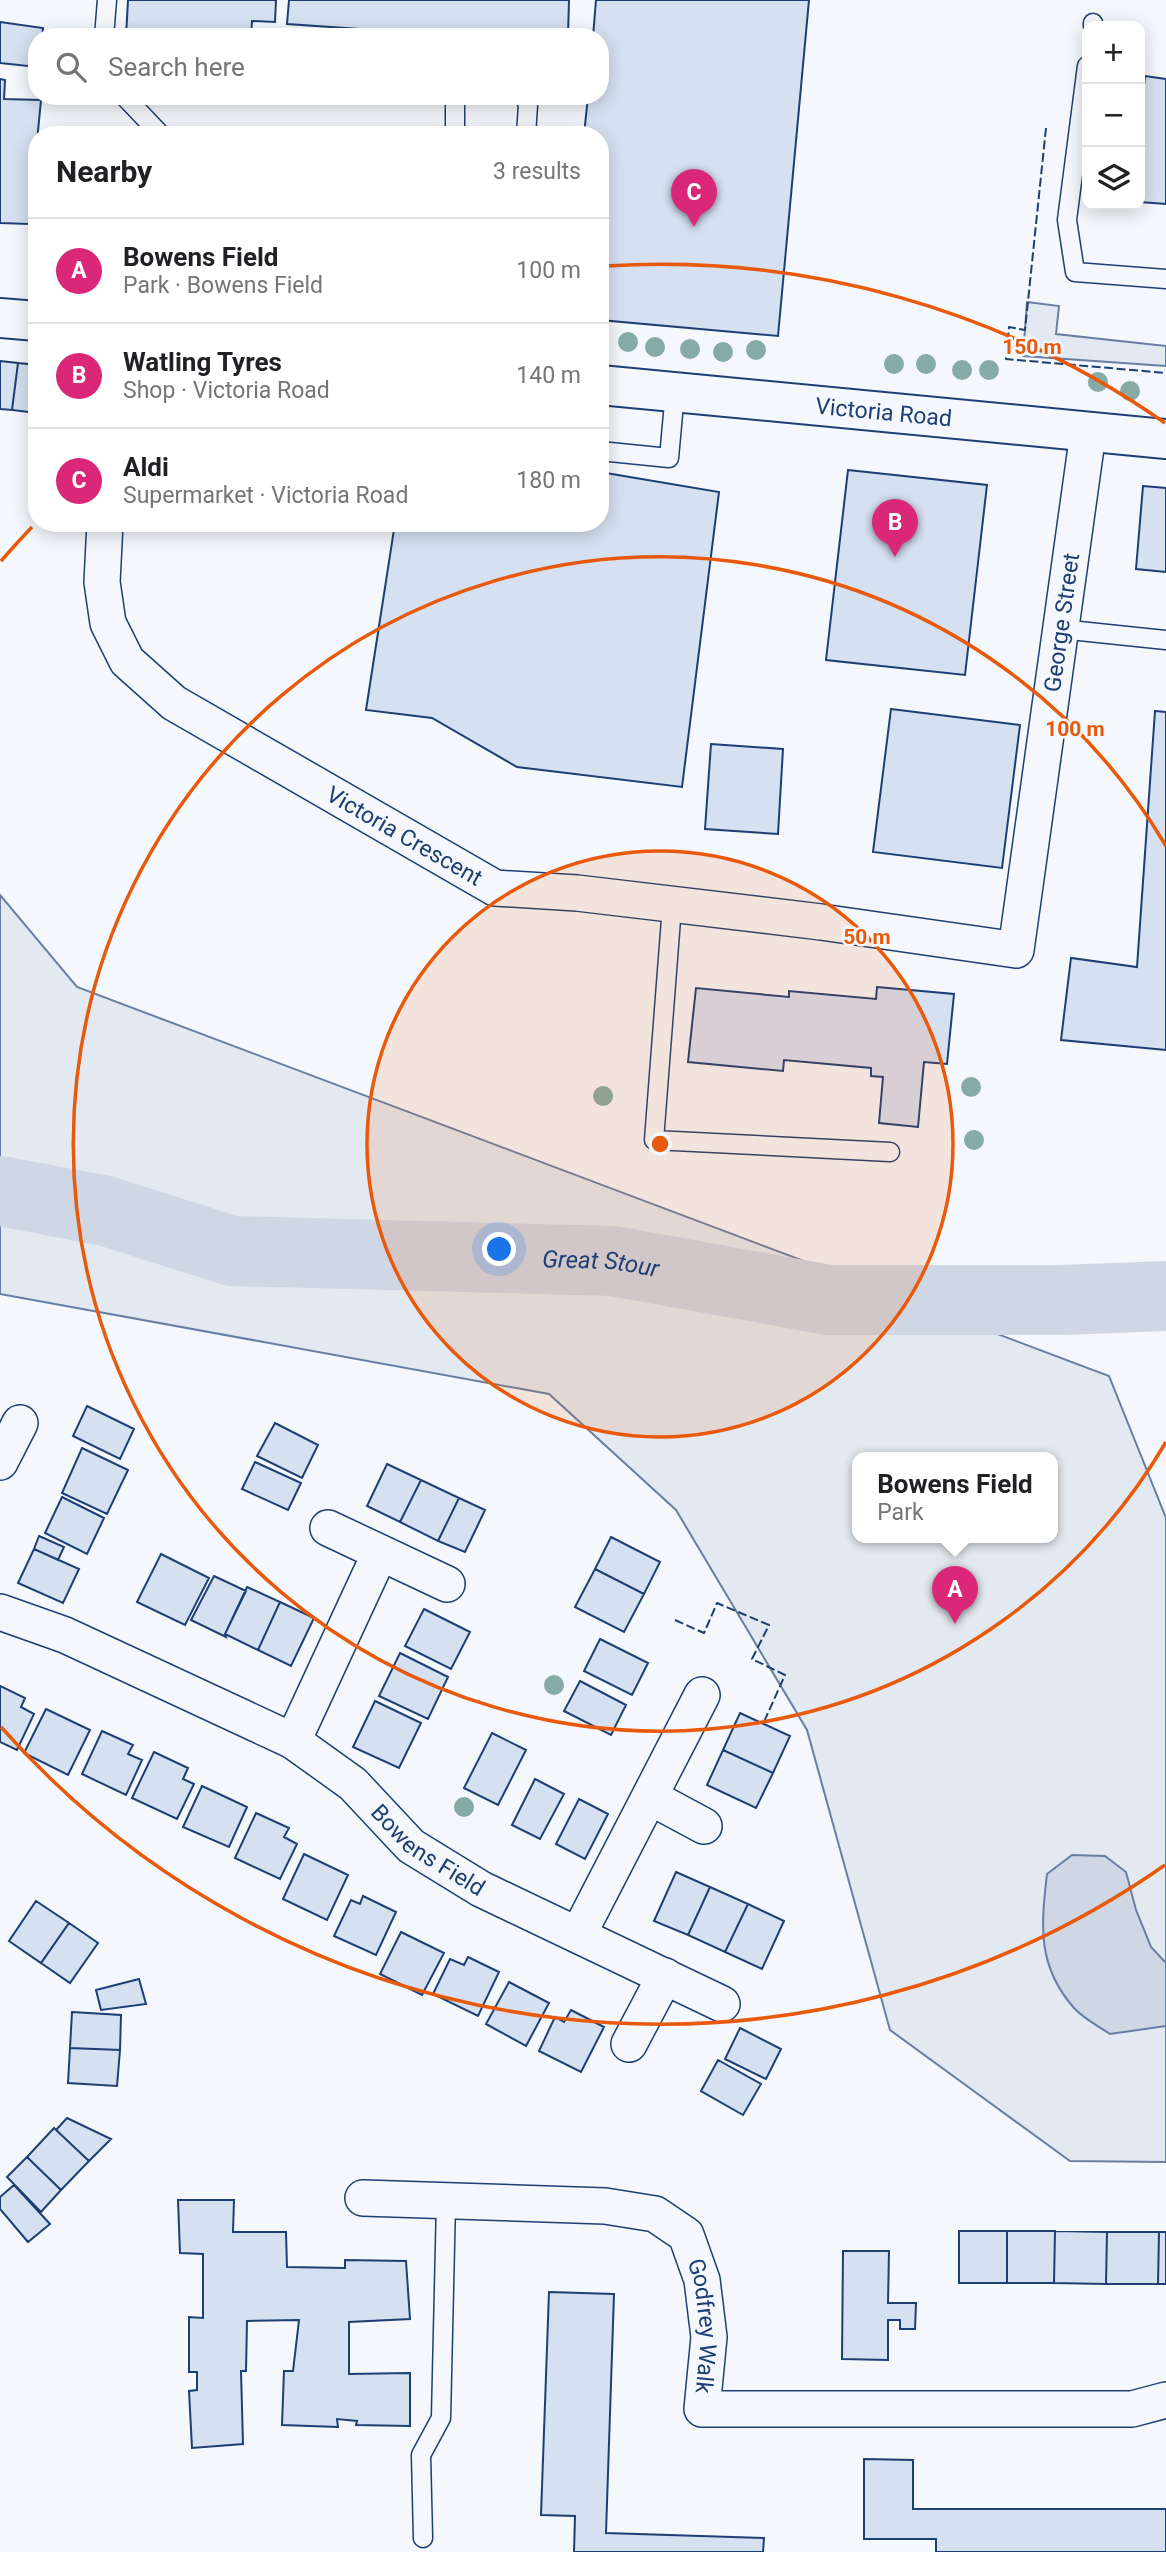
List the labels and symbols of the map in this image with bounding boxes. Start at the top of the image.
pin: C [671,169,717,227]
text: 150 m [1002,335,1062,359]
street label: Victoria Road [814,392,953,432]
pin: B [872,499,918,557]
street label: George Street [1039,551,1085,694]
text: 100 m [1045,717,1105,741]
street label: Victoria Crescent [322,780,487,891]
text: 50 m [843,925,891,949]
centre of rings [648,1132,672,1156]
your location [482,1232,516,1266]
water label: Great Stour [542,1245,662,1283]
pin: A [932,1566,978,1624]
street label: Bowens Field [365,1799,490,1902]
street label: Godfrey Walk [682,2255,723,2395]

